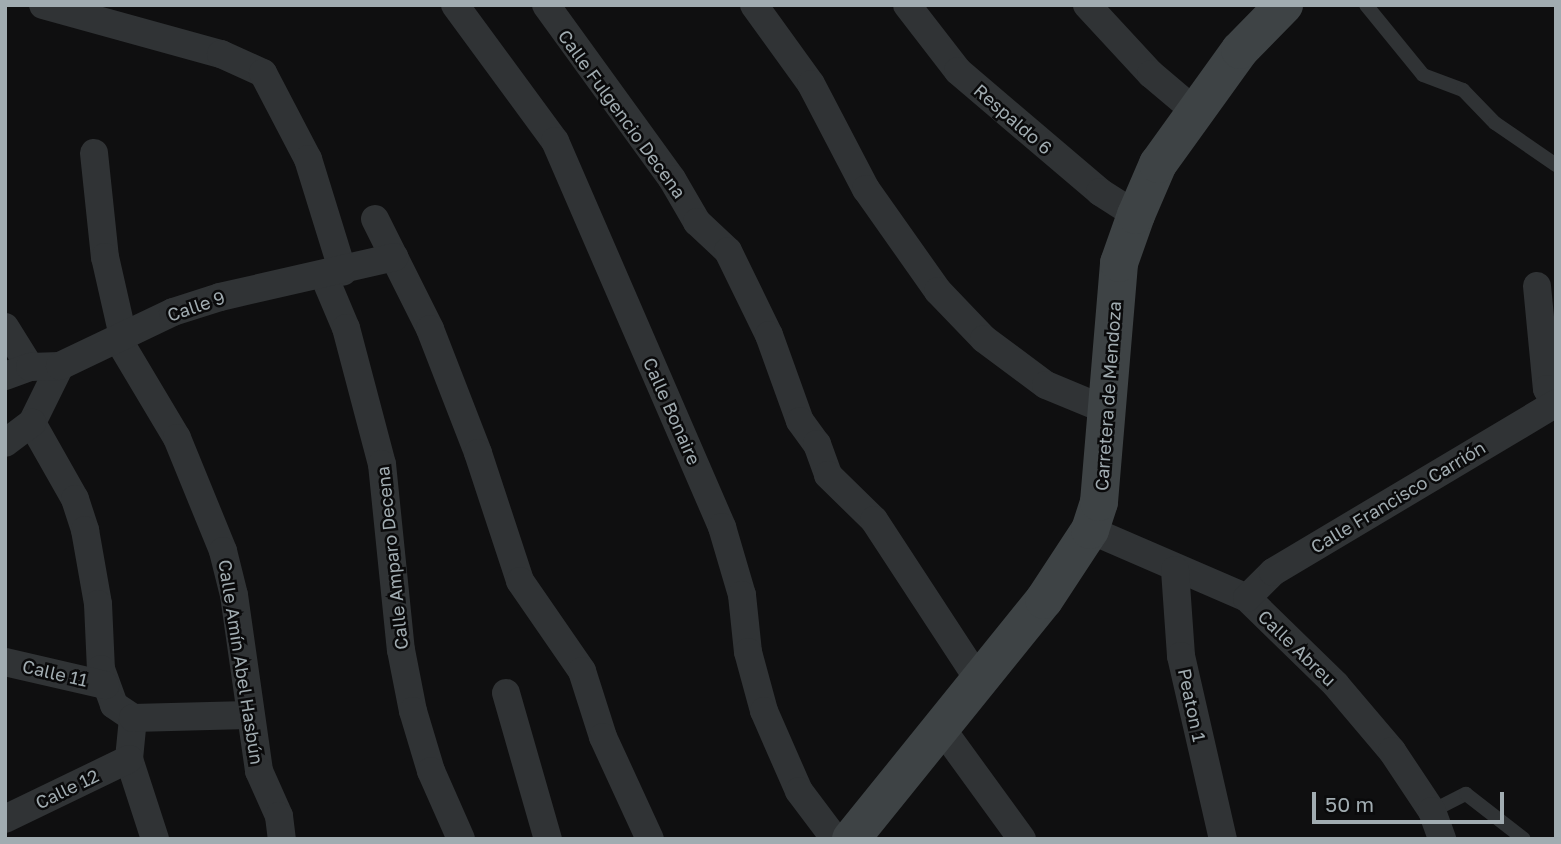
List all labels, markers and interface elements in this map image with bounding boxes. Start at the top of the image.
street label: Calle Fulgencio Decena [554,26,690,202]
street label: Respaldo 6 [970,79,1056,159]
street label: Calle 9 [164,286,228,326]
street label: Carretera de Mendoza [1091,300,1125,492]
street label: Calle Bonaire [639,354,705,468]
street label: Calle Francisco Carrión [1307,436,1489,558]
street label: Calle Amparo Decena [372,465,412,651]
street label: Calle Amín Abel Hasbún [214,558,268,766]
street label: Calle Abreu [1254,606,1340,690]
street label: Calle 11 [20,655,90,691]
street label: Peaton 1 [1174,666,1210,744]
street label: Calle 12 [32,764,102,814]
scale bar [1316,778,1508,822]
text: 50 m [1325,791,1374,817]

